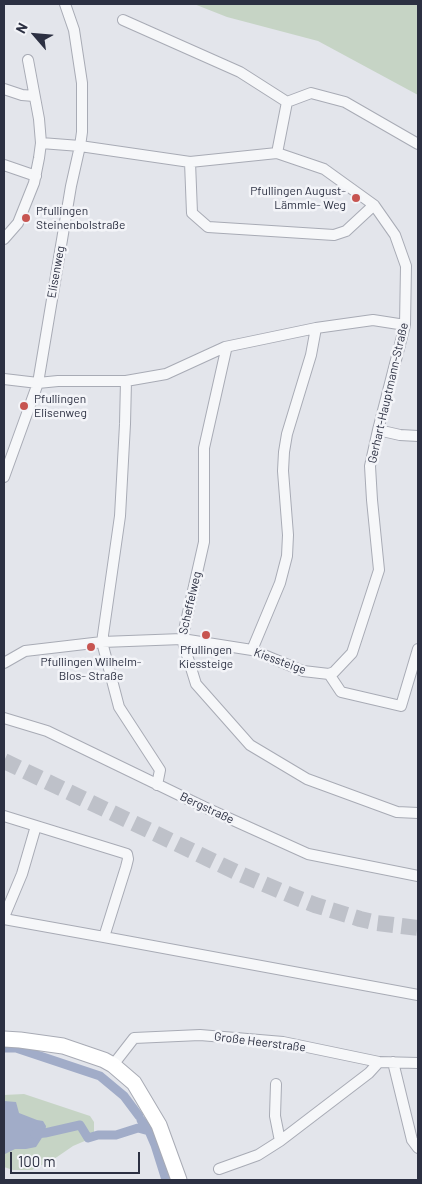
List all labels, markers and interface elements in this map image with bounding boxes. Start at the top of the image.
north arrow [10,10,60,60]
text: N [12,20,31,36]
place label: Pfullingen August- Lämmle- Weg [250,184,346,212]
marker: Pfullingen August- Lämmle- Weg [350,192,362,204]
place label: Pfullingen Steinenbolstraße [36,204,125,232]
marker: Pfullingen Steinenbolstraße [20,212,32,224]
street label: Elisenweg [44,245,68,299]
street label: Gerhart-Hauptmann-Straße [365,321,411,465]
place label: Pfullingen Elisenweg [34,392,87,420]
marker: Pfullingen Elisenweg [18,400,30,412]
street label: Scheffelweg [176,570,204,636]
marker: Pfullingen Kiessteige [200,629,212,641]
marker: Pfullingen Wilhelm- Blos- Straße [85,641,97,653]
place label: Pfullingen Kiessteige [179,643,233,671]
street label: Kiessteige [252,645,308,677]
place label: Pfullingen Wilhelm- Blos- Straße [40,655,142,683]
street label: Bergstraße [178,789,236,827]
street label: Große Heerstraße [213,1029,307,1055]
scale bar [12,1142,142,1174]
text: 100 m [18,1152,56,1170]

